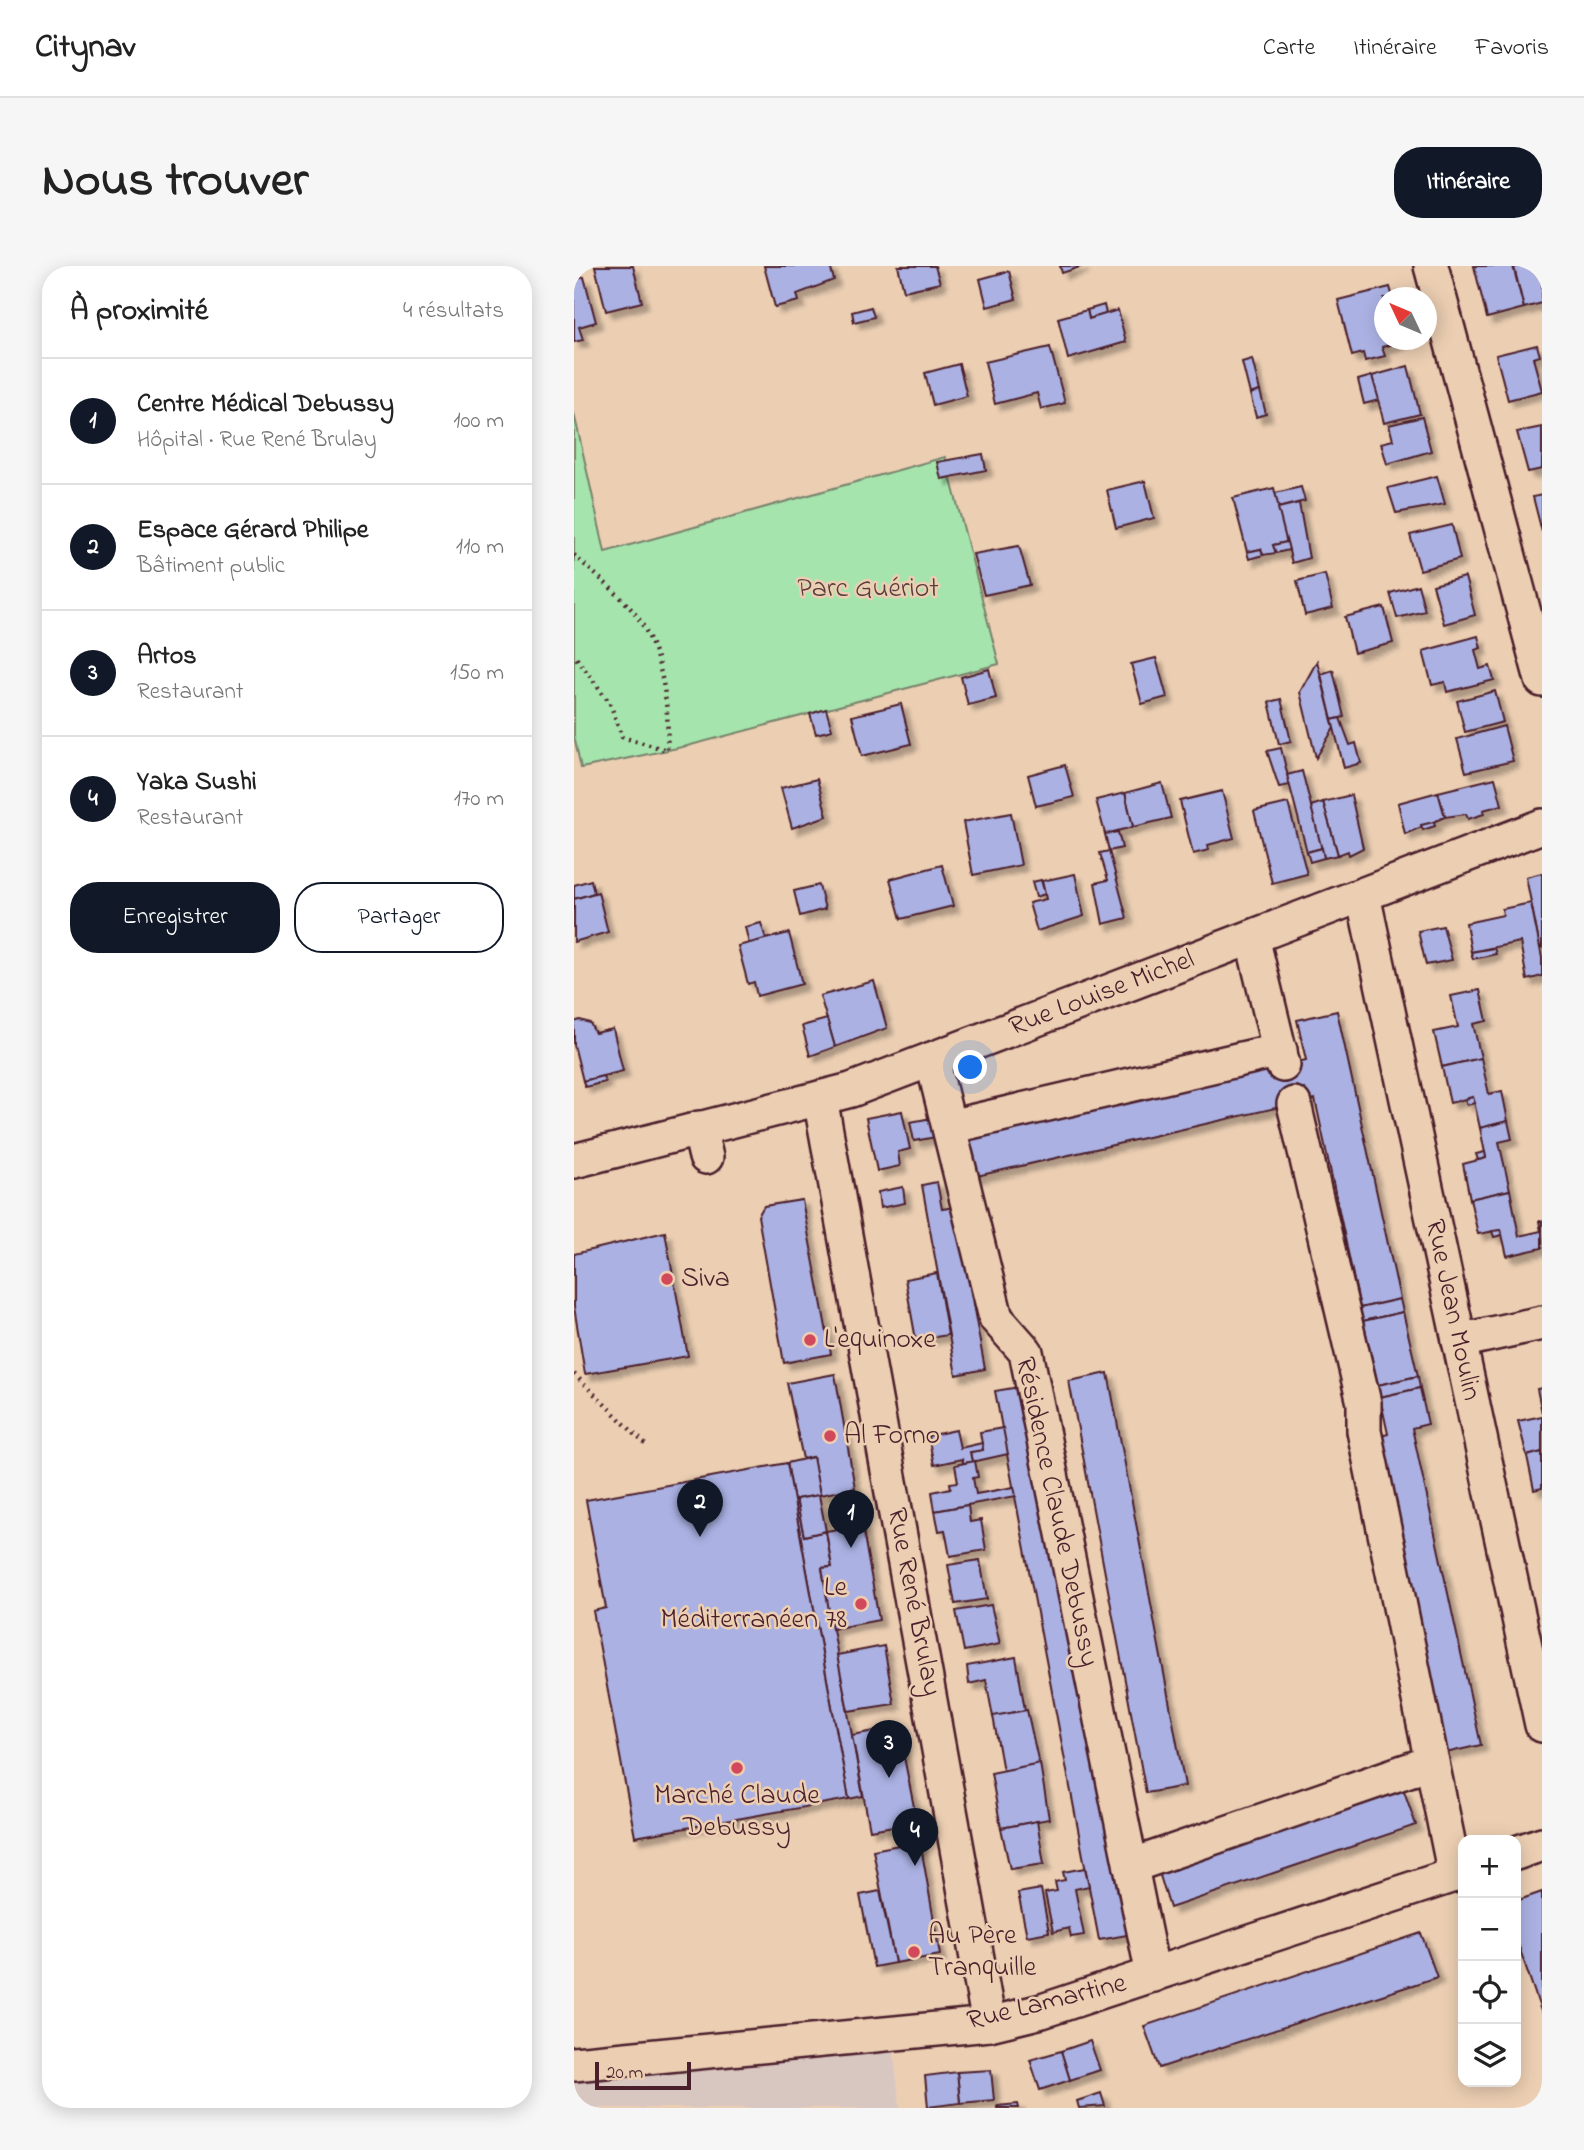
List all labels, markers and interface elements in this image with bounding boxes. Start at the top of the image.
text: Citynav [35,24,135,72]
text: Carte [1263,31,1315,66]
text: Itinéraire [1353,31,1437,66]
text: Favoris [1475,31,1549,66]
text: Nous trouver [42,146,308,218]
button: Itinéraire [1394,147,1542,218]
north arrow [1374,287,1437,350]
text: À proximité [70,290,208,334]
text: 4 résultats [403,295,504,328]
text: Centre Médical Debussy [137,386,394,424]
text: 1 [89,405,97,438]
text: 100 m [453,405,504,438]
text: Hôpital · Rue René Brulay [137,424,376,457]
text: Espace Gérard Philipe [137,512,368,550]
text: 2 [87,531,99,564]
text: 110 m [456,531,504,564]
text: Bâtiment public [137,550,285,583]
park label: Parc Guériot [797,569,939,610]
text: Artos [137,638,197,676]
text: 3 [88,657,98,690]
text: 150 m [450,657,504,690]
text: Restaurant [137,676,244,709]
text: Yaka Sushi [137,764,257,802]
text: 4 [88,783,98,816]
text: 170 m [454,783,504,816]
text: Restaurant [137,802,244,835]
button: Enregistrer [70,882,280,953]
button: Partager [294,882,504,953]
street label: Rue Louise Michel [1003,940,1201,1048]
your location [953,1050,987,1084]
street label: Rue Jean Moulin [1413,1216,1491,1404]
place label: Siva [681,1259,730,1300]
marker: Siva [659,1271,675,1287]
place label: L'equinoxe [824,1320,936,1361]
marker: L'equinoxe [802,1332,818,1348]
street label: Résidence Claude Debussy [1003,1353,1109,1671]
place label: Al Forno [844,1416,940,1457]
marker: Al Forno [822,1428,838,1444]
pin: 2 [677,1479,723,1537]
pin: 1 [828,1490,874,1548]
street label: Rue René Brulay [875,1504,951,1700]
place label: Le Méditerranéen 78 [661,1568,847,1641]
marker: Le Méditerranéen 78 [853,1596,869,1612]
pin: 3 [866,1720,912,1778]
marker: Marché Claude Debussy [729,1760,745,1776]
place label: Marché Claude Debussy [654,1776,820,1849]
pin: 4 [892,1808,938,1866]
map controls [1458,1835,1521,2087]
button: + [1458,1835,1521,1898]
button: − [1458,1898,1521,1961]
place label: Au Père Tranquille [928,1916,1037,1989]
marker: Au Père Tranquille [906,1944,922,1960]
button: locate [1458,1961,1521,2024]
street label: Rue Lamartine [963,1963,1131,2043]
button: layers [1458,2024,1521,2087]
scale bar [595,2059,691,2091]
text: 20 m [606,2060,643,2087]

